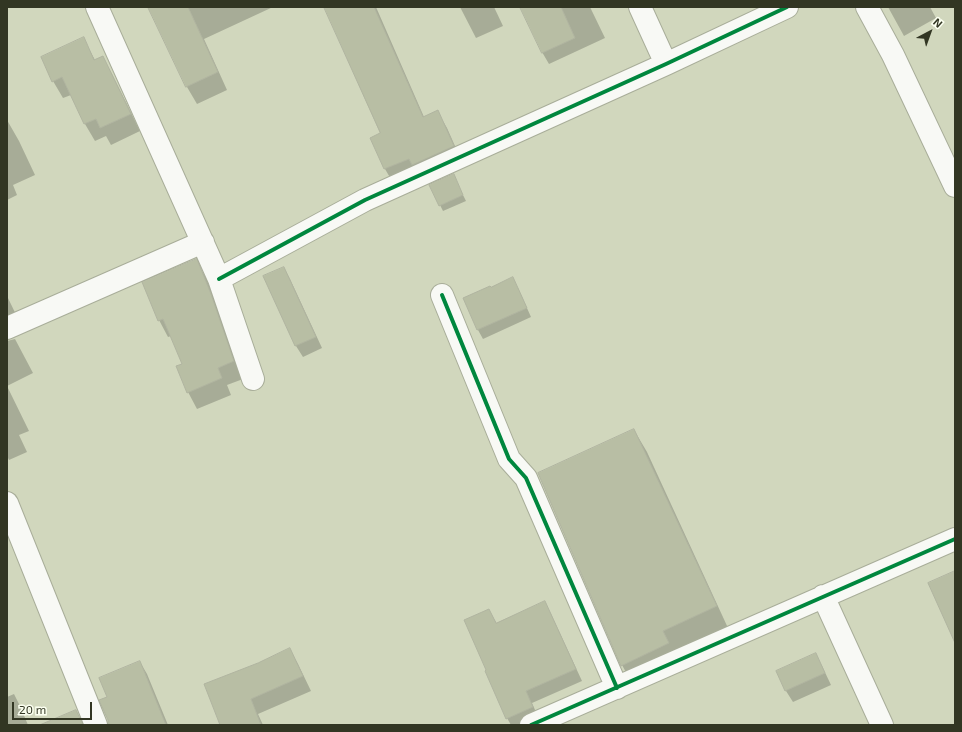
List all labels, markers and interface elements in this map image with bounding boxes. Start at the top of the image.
north arrow [910,12,950,52]
text: N [931,15,945,30]
scale bar [14,694,94,720]
text: 20 m [19,702,46,716]

